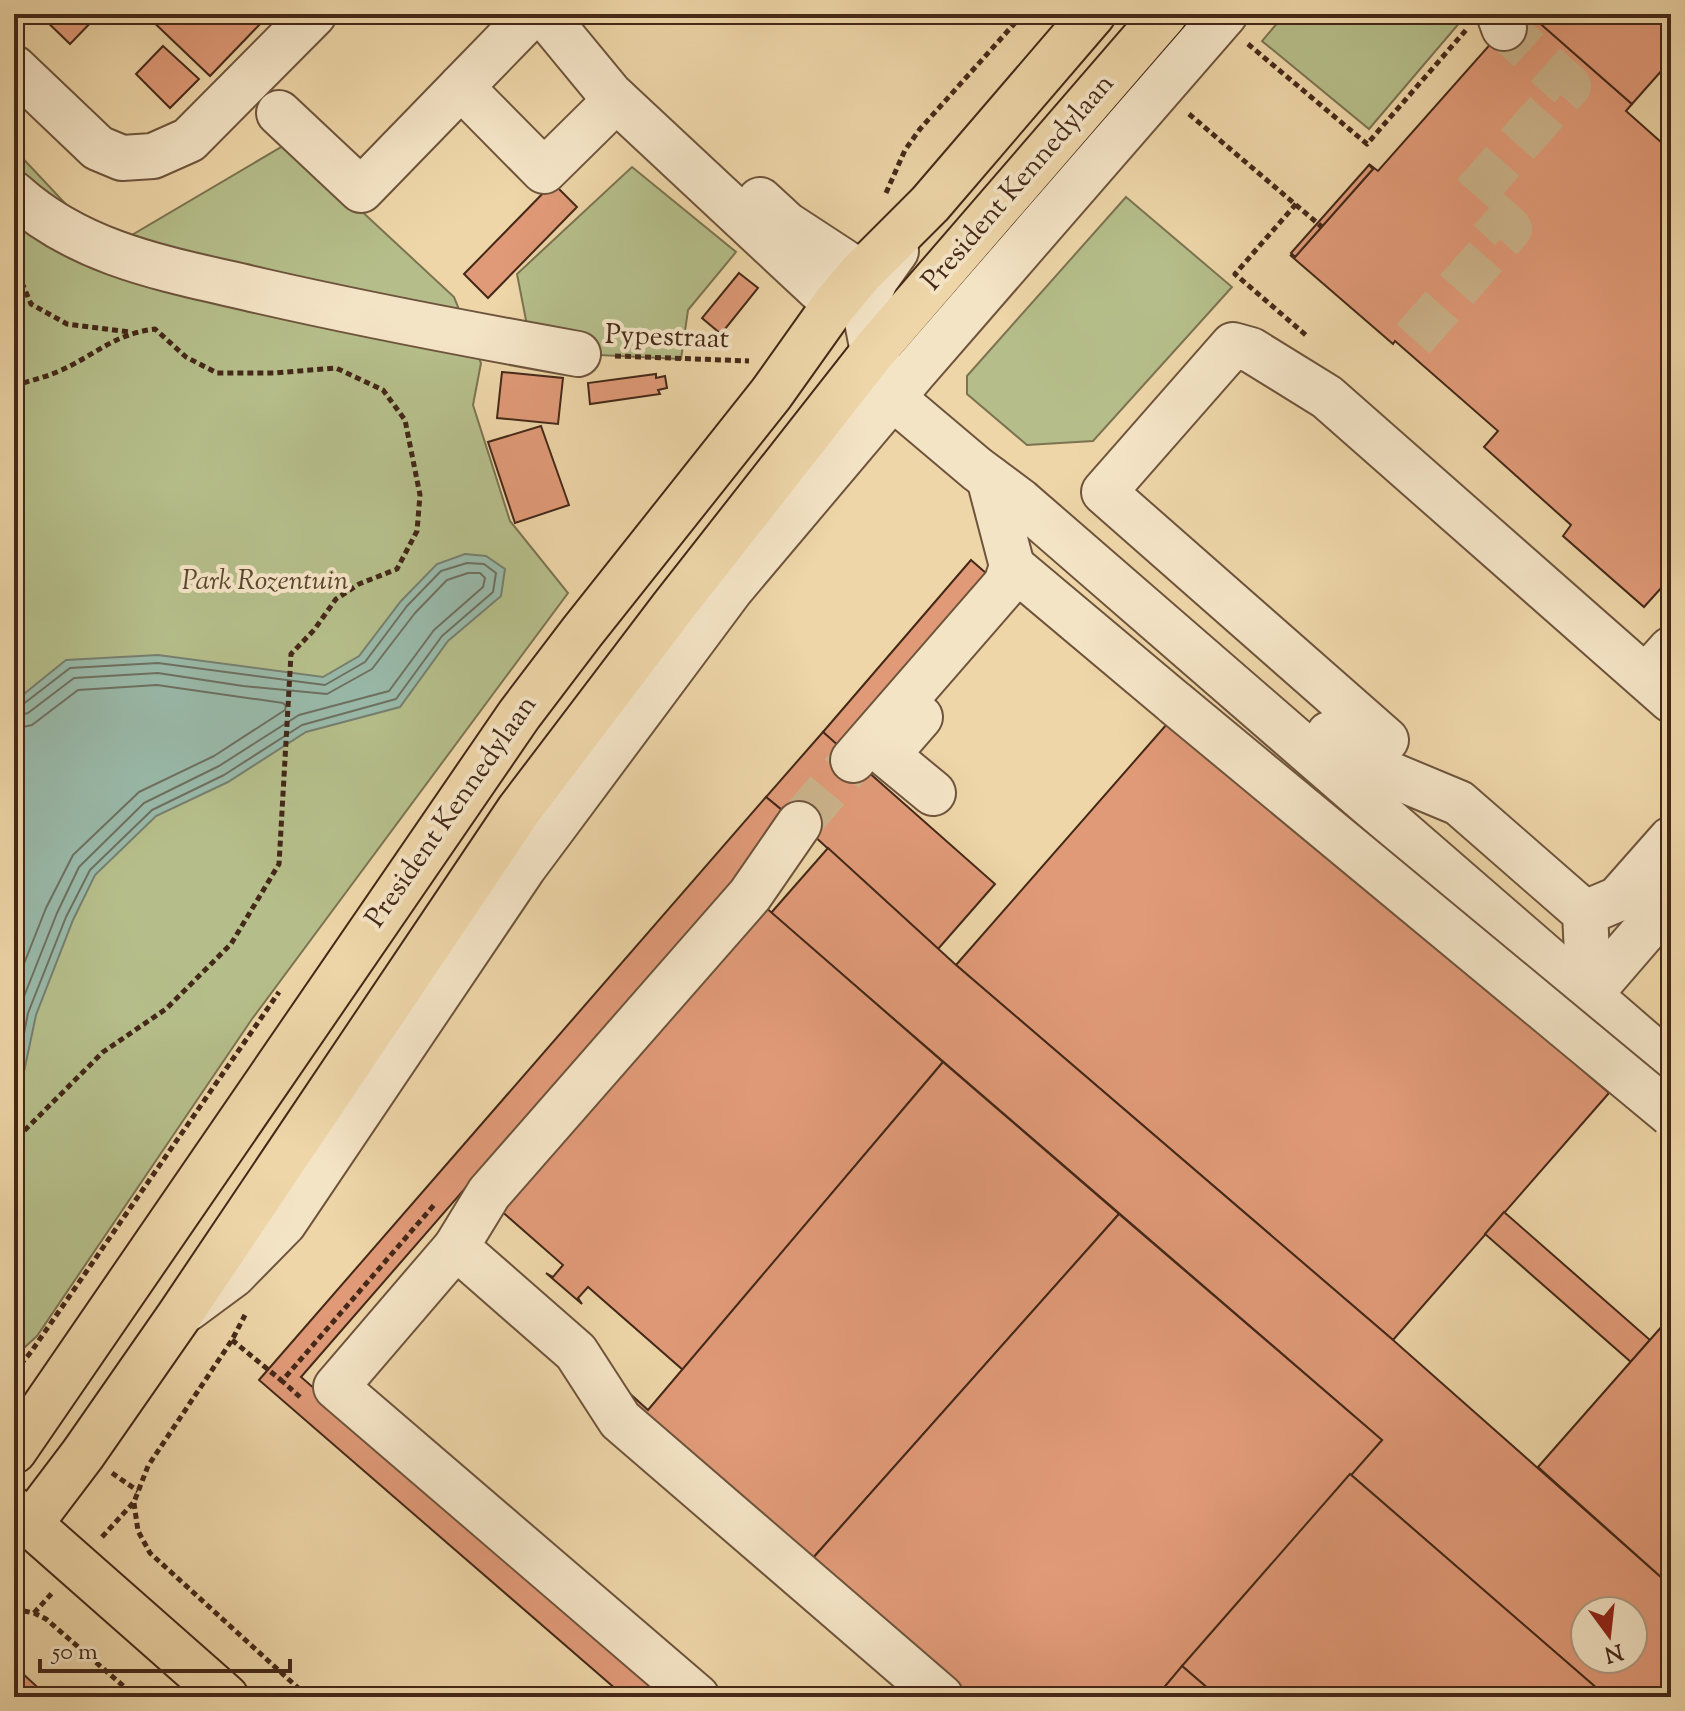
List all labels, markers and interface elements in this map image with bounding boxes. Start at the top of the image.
street label: President Kennedylaan [913,66,1125,300]
street label: Pypestraat [604,316,730,360]
park label: Park Rozentuin [182,562,349,602]
street label: President Kennedylaan [357,688,547,936]
north arrow [1569,1595,1649,1675]
scale bar [40,1623,290,1673]
text: N [1600,1634,1626,1669]
text: 50 m [50,1636,98,1670]

